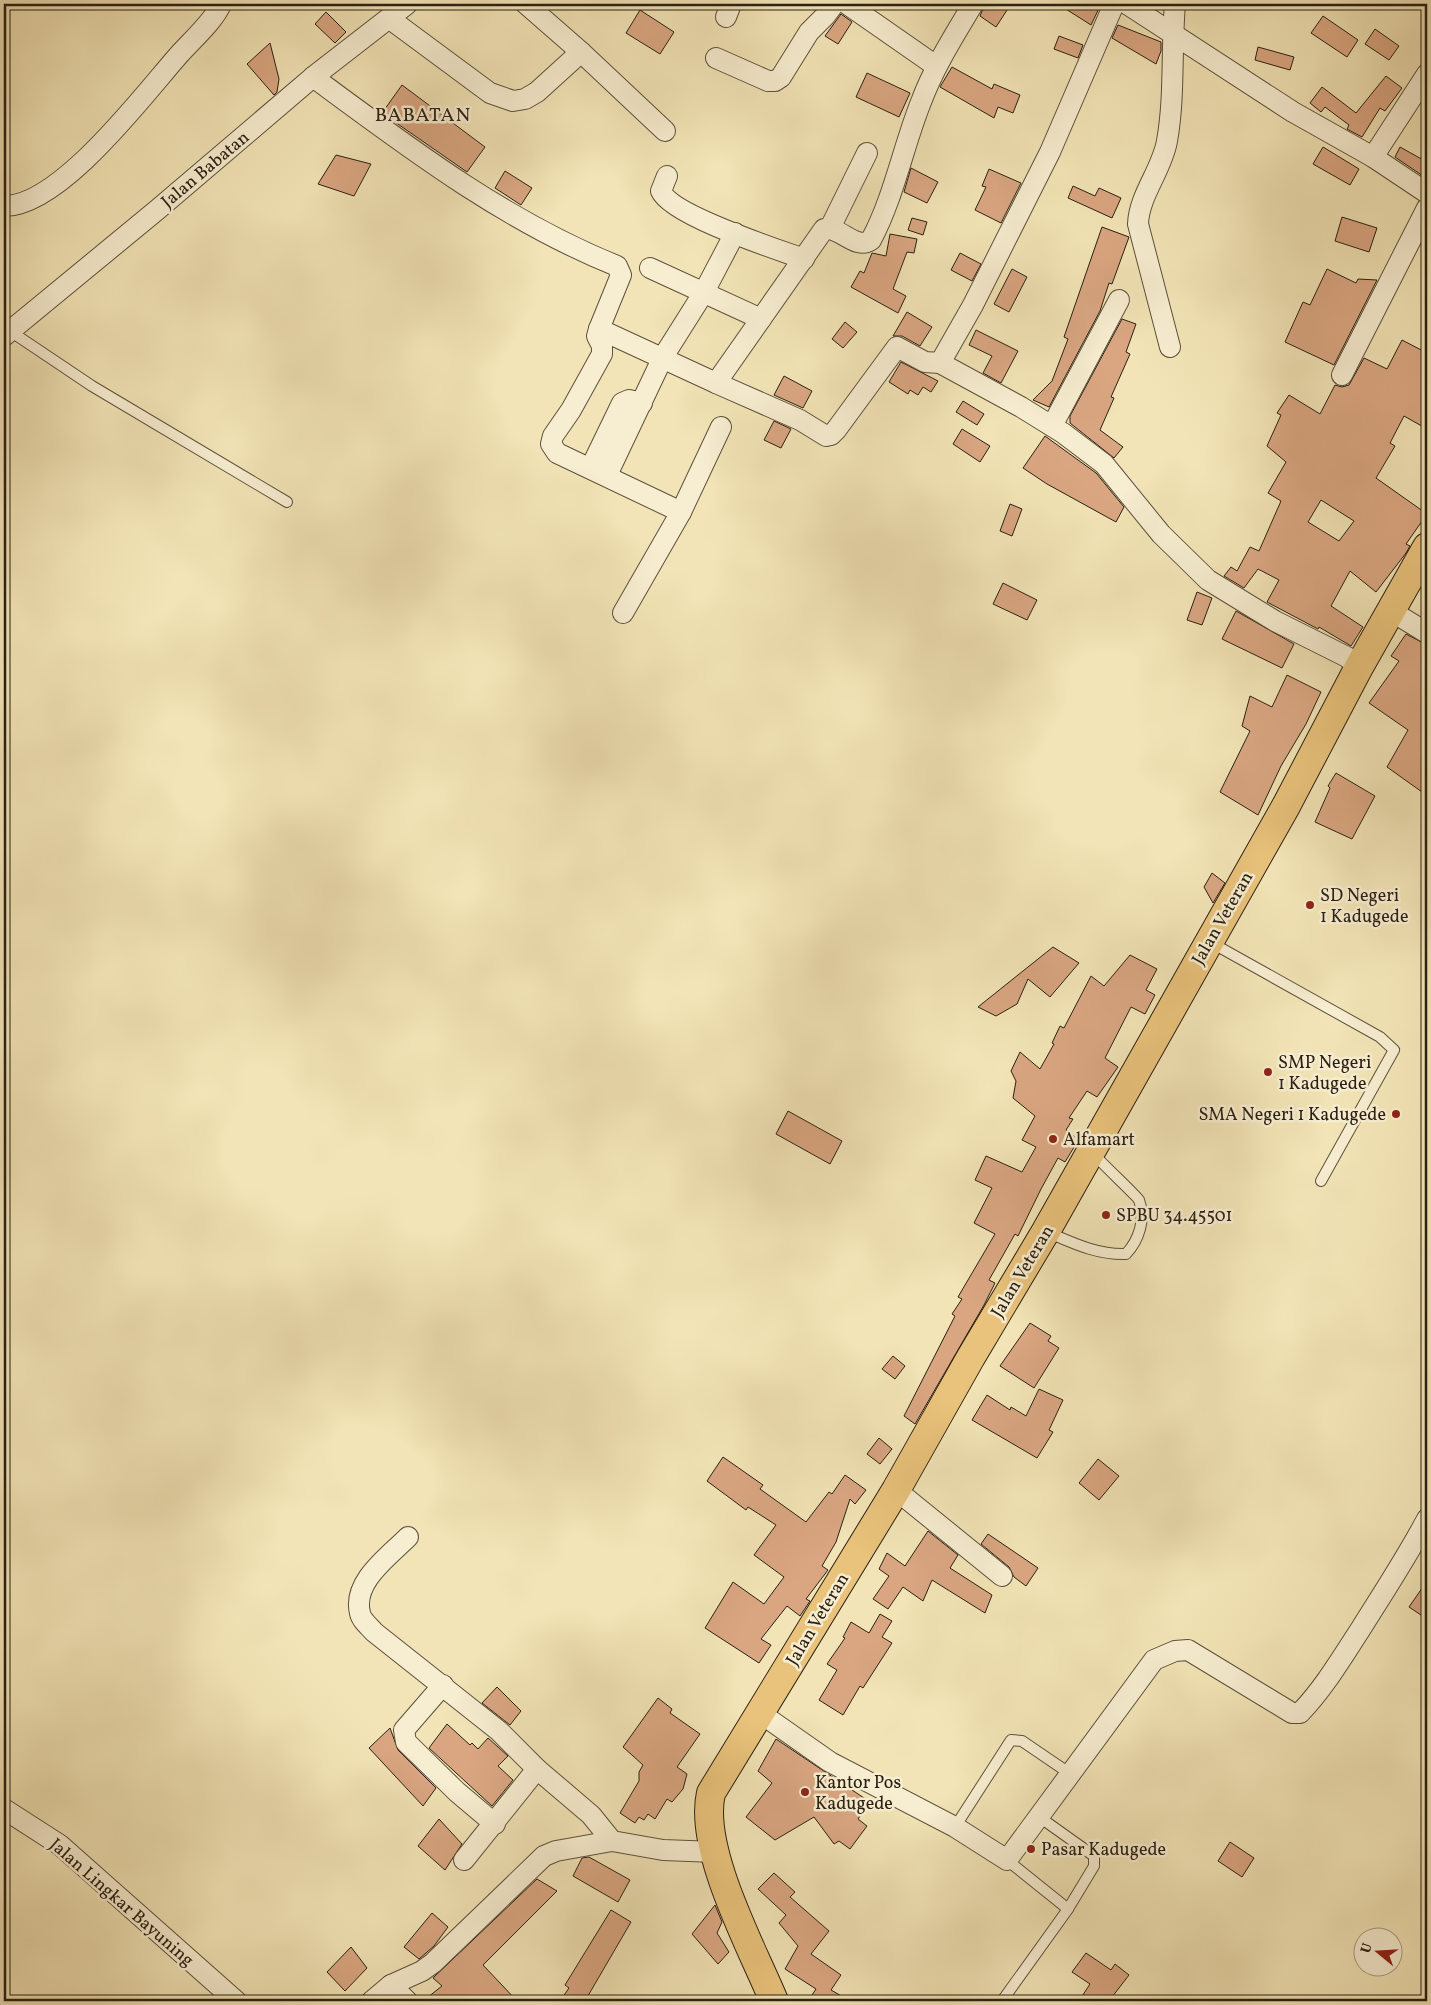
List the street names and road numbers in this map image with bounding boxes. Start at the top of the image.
street label: Jalan Babatan [156,126,256,215]
street label: Jalan Veteran [1186,867,1260,970]
street label: Jalan Veteran [986,1220,1061,1323]
street label: Jalan Veteran [781,1568,856,1671]
street label: Jalan Lingkar Bayuning [43,1833,199,1973]

